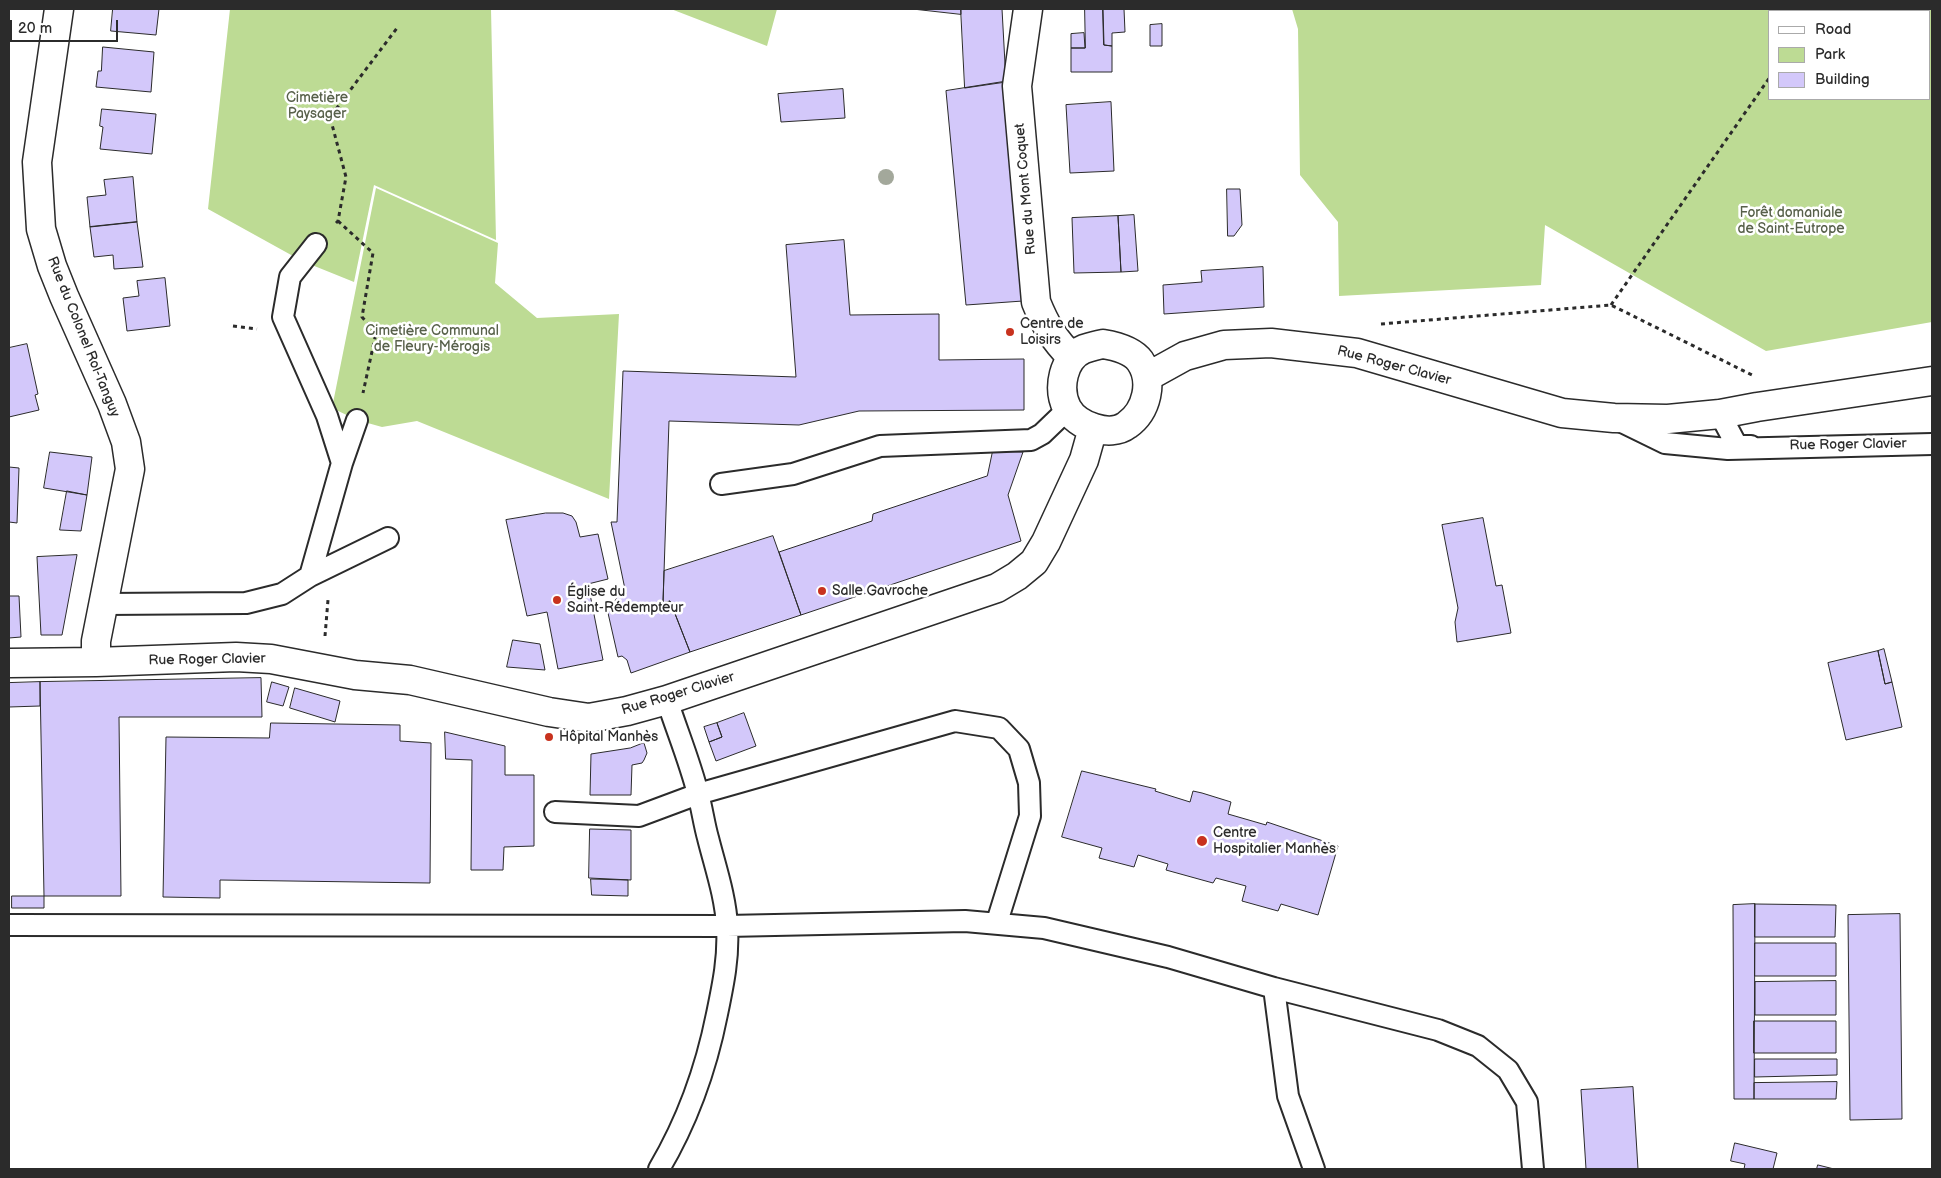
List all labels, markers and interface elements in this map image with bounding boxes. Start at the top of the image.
scale bar [12,10,120,42]
legend [1768,10,1931,100]
text: 20 m [18,19,52,38]
text: Road [1815,20,1851,39]
text: Park [1815,45,1845,64]
text: Building [1815,70,1870,89]
park label: Cimetière Paysager [286,90,348,122]
street label: Rue du Mont Coquet [1012,123,1040,255]
park label: Forêt domaniale de Saint-Eutrope [1737,205,1845,238]
street label: Rue du Colonel Rol-Tanguy [43,254,123,420]
place label: Centre de Loisirs [1020,316,1084,348]
park label: Cimetière Communal de Fleury-Mérogis [365,323,499,356]
marker: Centre de Loisirs [1004,326,1016,338]
street label: Rue Roger Clavier [1335,343,1453,389]
street label: Rue Roger Clavier [1789,436,1907,454]
place label: Salle Gavroche [832,583,928,599]
place label: Église du Saint-Rédempteur [567,584,683,616]
marker: Salle Gavroche [816,585,828,597]
marker: Église du Saint-Rédempteur [551,594,563,606]
street label: Rue Roger Clavier [148,651,266,669]
street label: Rue Roger Clavier [619,669,737,719]
place label: Hôpital Manhès [559,729,658,745]
marker: Hôpital Manhès [543,731,555,743]
place label: Centre Hospitalier Manhès [1213,825,1336,858]
marker: Centre Hospitalier Manhès [1195,834,1209,848]

